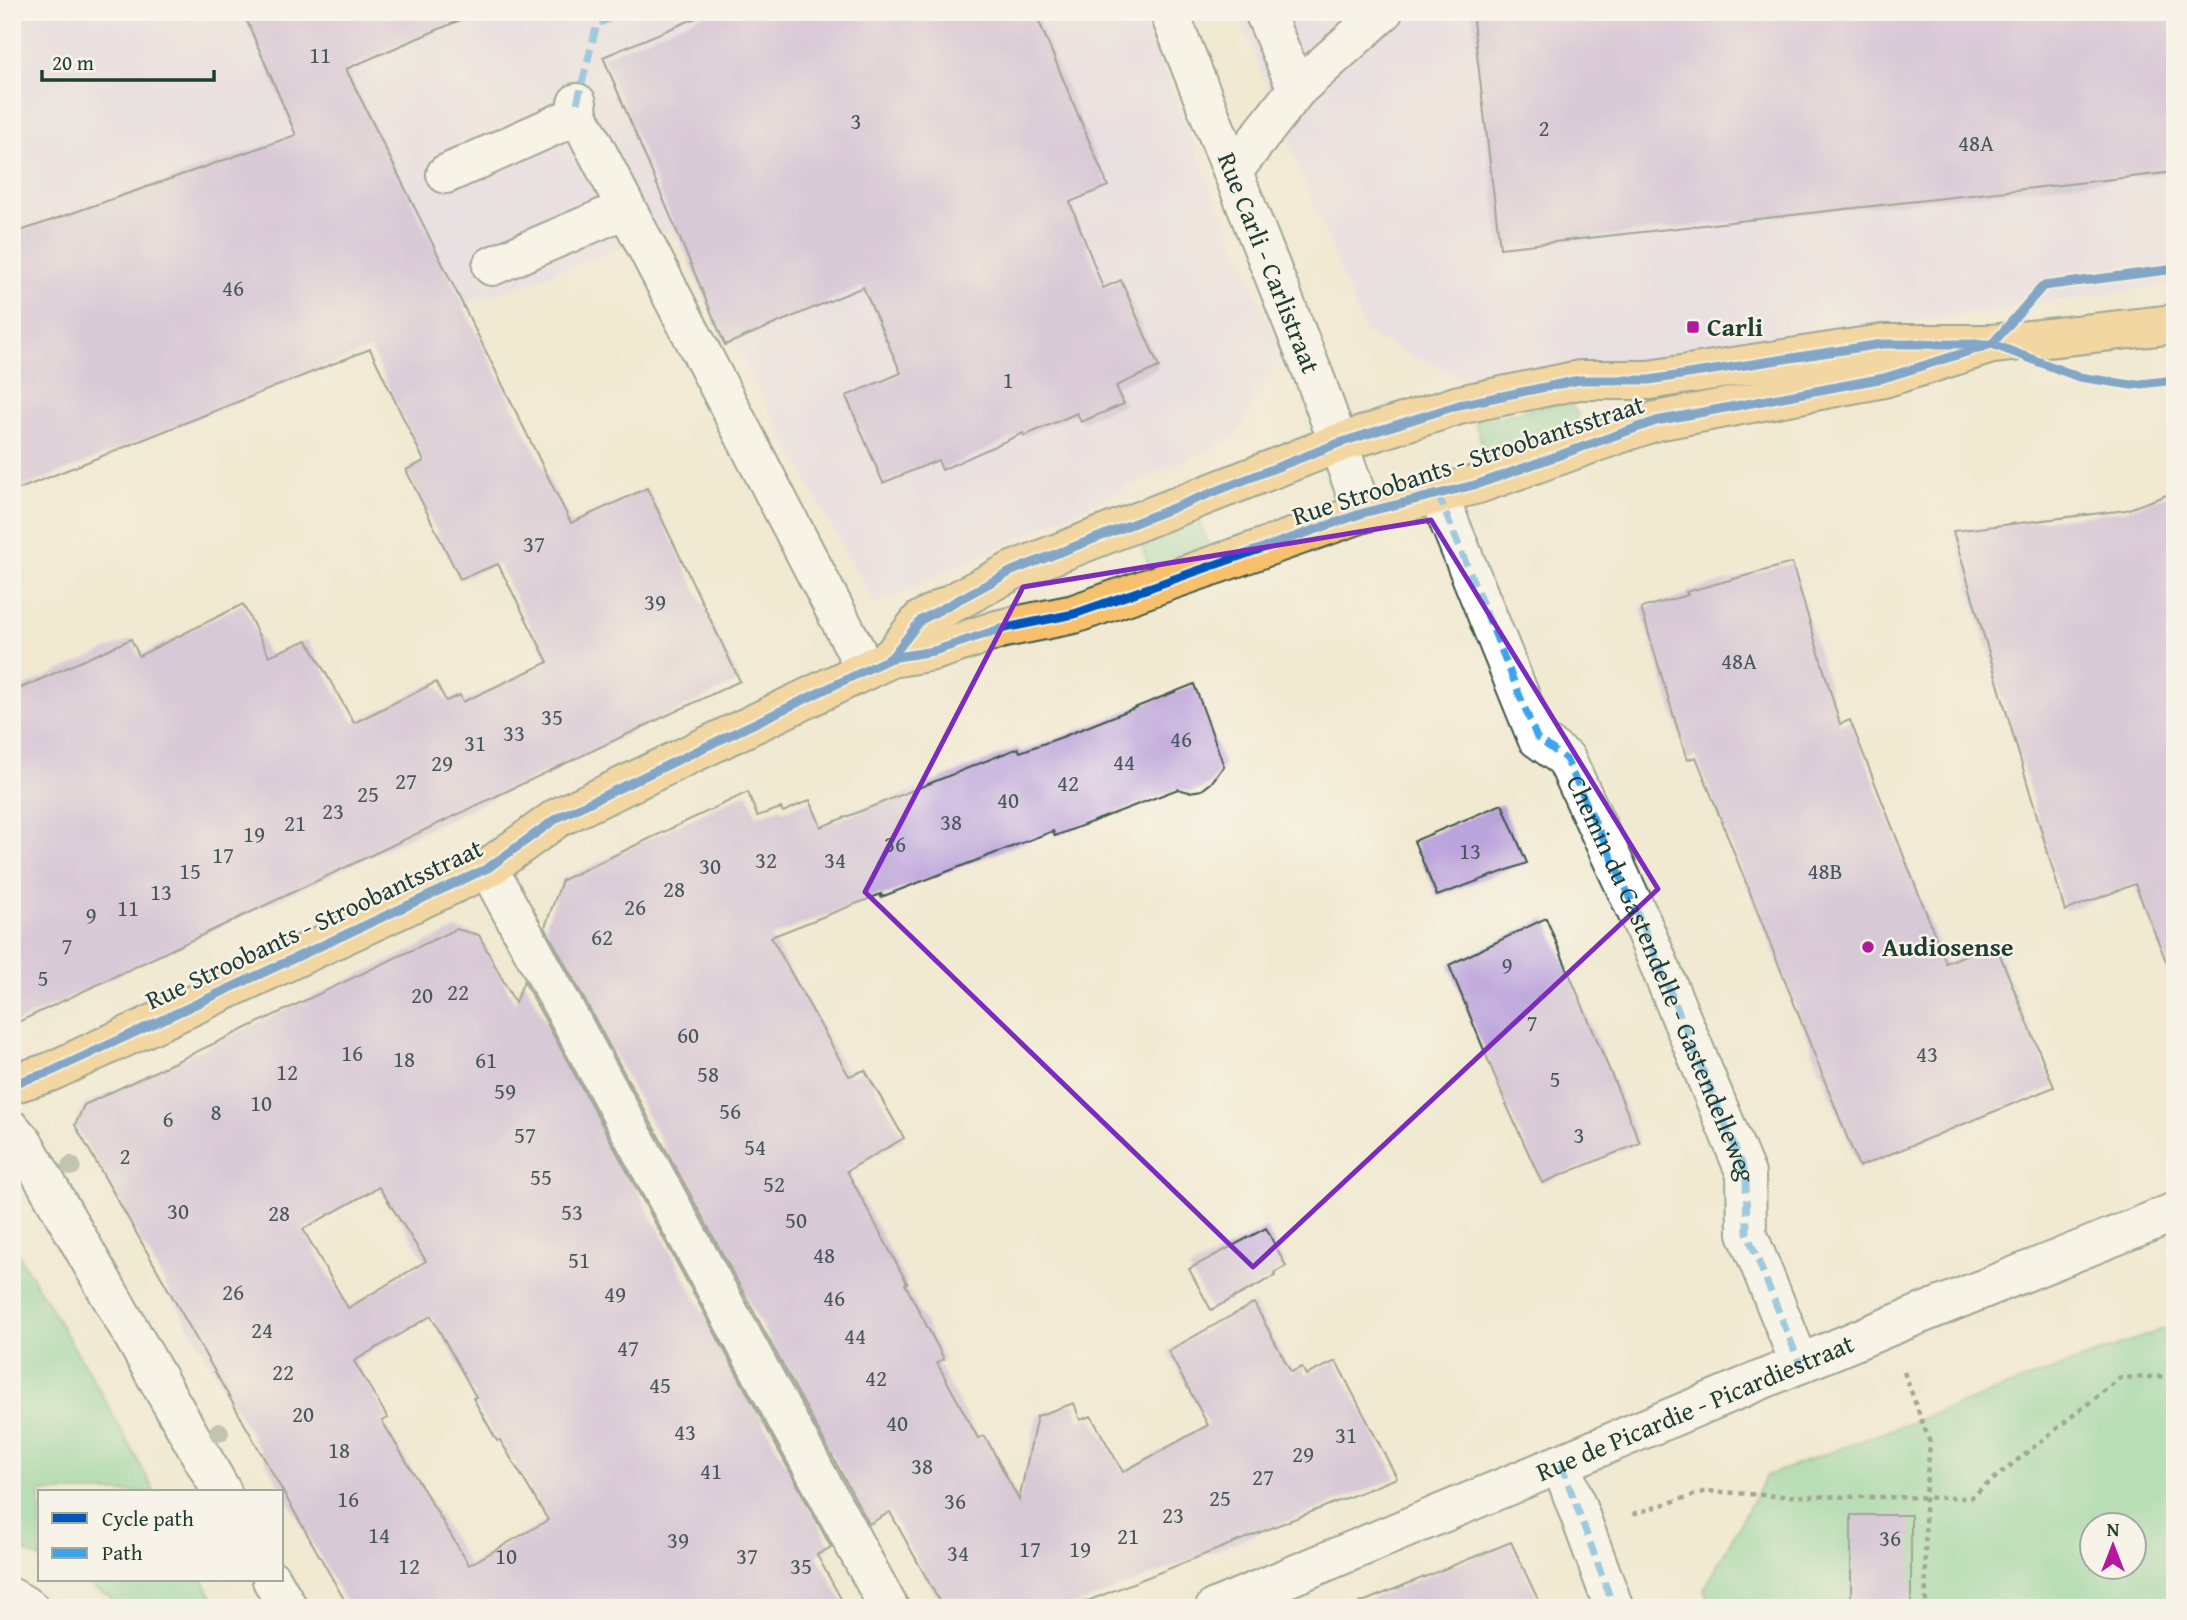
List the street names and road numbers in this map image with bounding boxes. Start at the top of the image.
street label: Rue Carli - Carlistraat [1208,146,1331,379]
street label: Rue Stroobants - Stroobantsstraat [1287,384,1649,535]
street label: Chemin du Gastendelle - Gastendelleweg [1557,768,1766,1182]
street label: Rue Stroobants - Stroobantsstraat [139,828,489,1019]
street label: Rue de Picardie - Picardiestraat [1530,1323,1860,1491]

